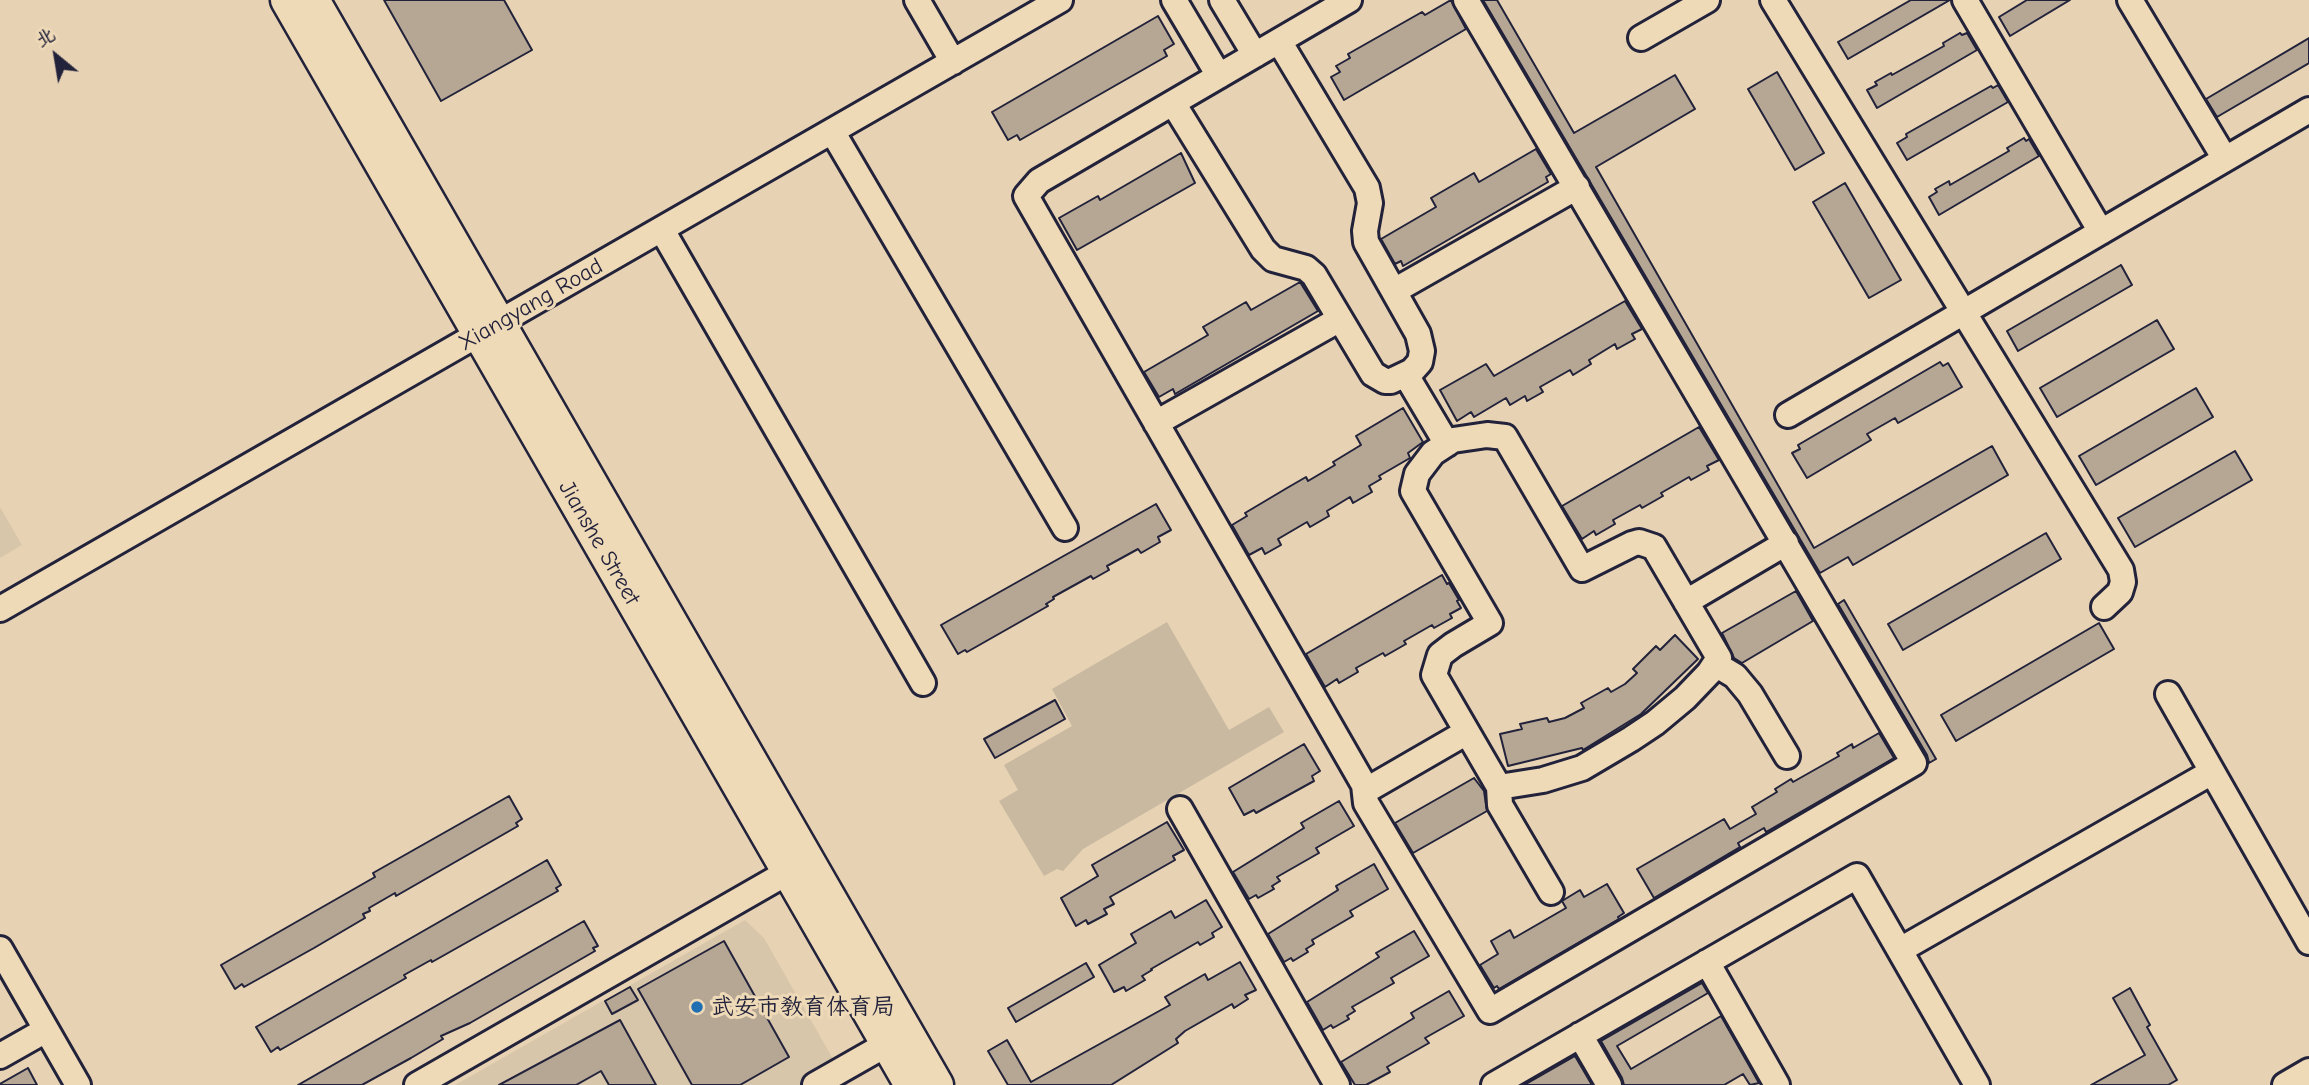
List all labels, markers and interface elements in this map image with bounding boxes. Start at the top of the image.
north arrow [21,21,91,91]
text: 北 [32,24,59,52]
street label: Xiangyang Road [454,253,608,357]
street label: Jianshe Street [552,476,646,610]
place label: 武安市教育体育局 [711,993,895,1021]
marker: 武安市教育体育局 [689,999,705,1015]

